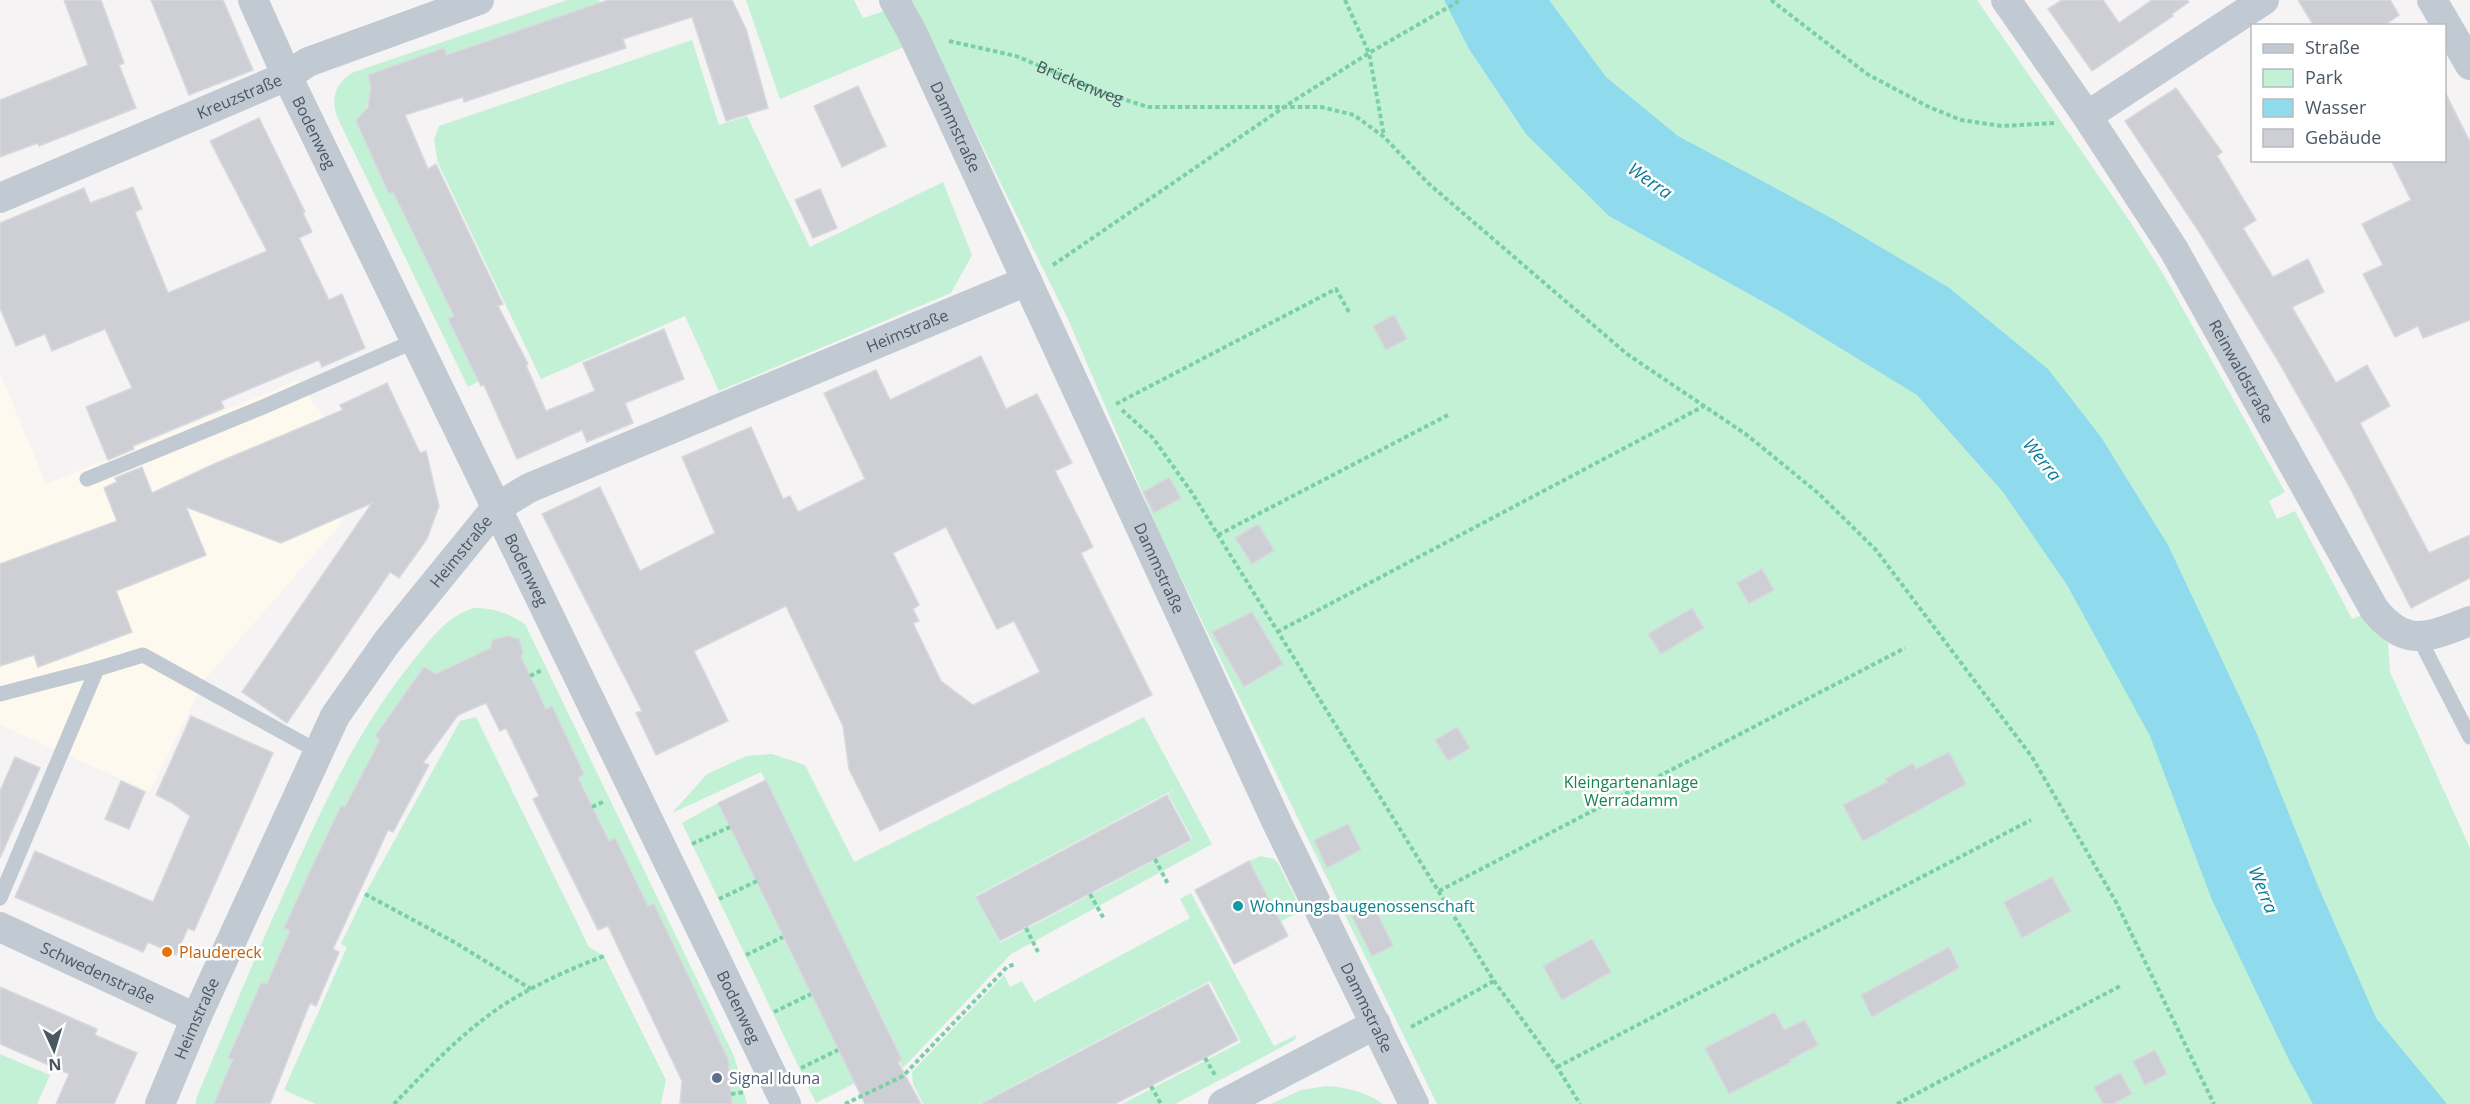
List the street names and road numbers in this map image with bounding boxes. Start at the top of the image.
street label: Brückenweg [1033,55,1126,110]
street label: Kreuzstraße [193,68,285,124]
street label: Dammstraße [925,78,986,176]
street label: Bodenweg [287,92,342,173]
street label: Heimstraße [863,304,952,358]
street label: Reinwaldstraße [2204,315,2279,427]
street label: Heimstraße [425,510,497,592]
street label: Dammstraße [1129,519,1190,617]
street label: Bodenweg [500,529,554,610]
street label: Schwedenstraße [37,936,159,1009]
street label: Dammstraße [1336,959,1398,1056]
street label: Bodenweg [712,967,766,1047]
street label: Heimstraße [169,974,224,1063]

